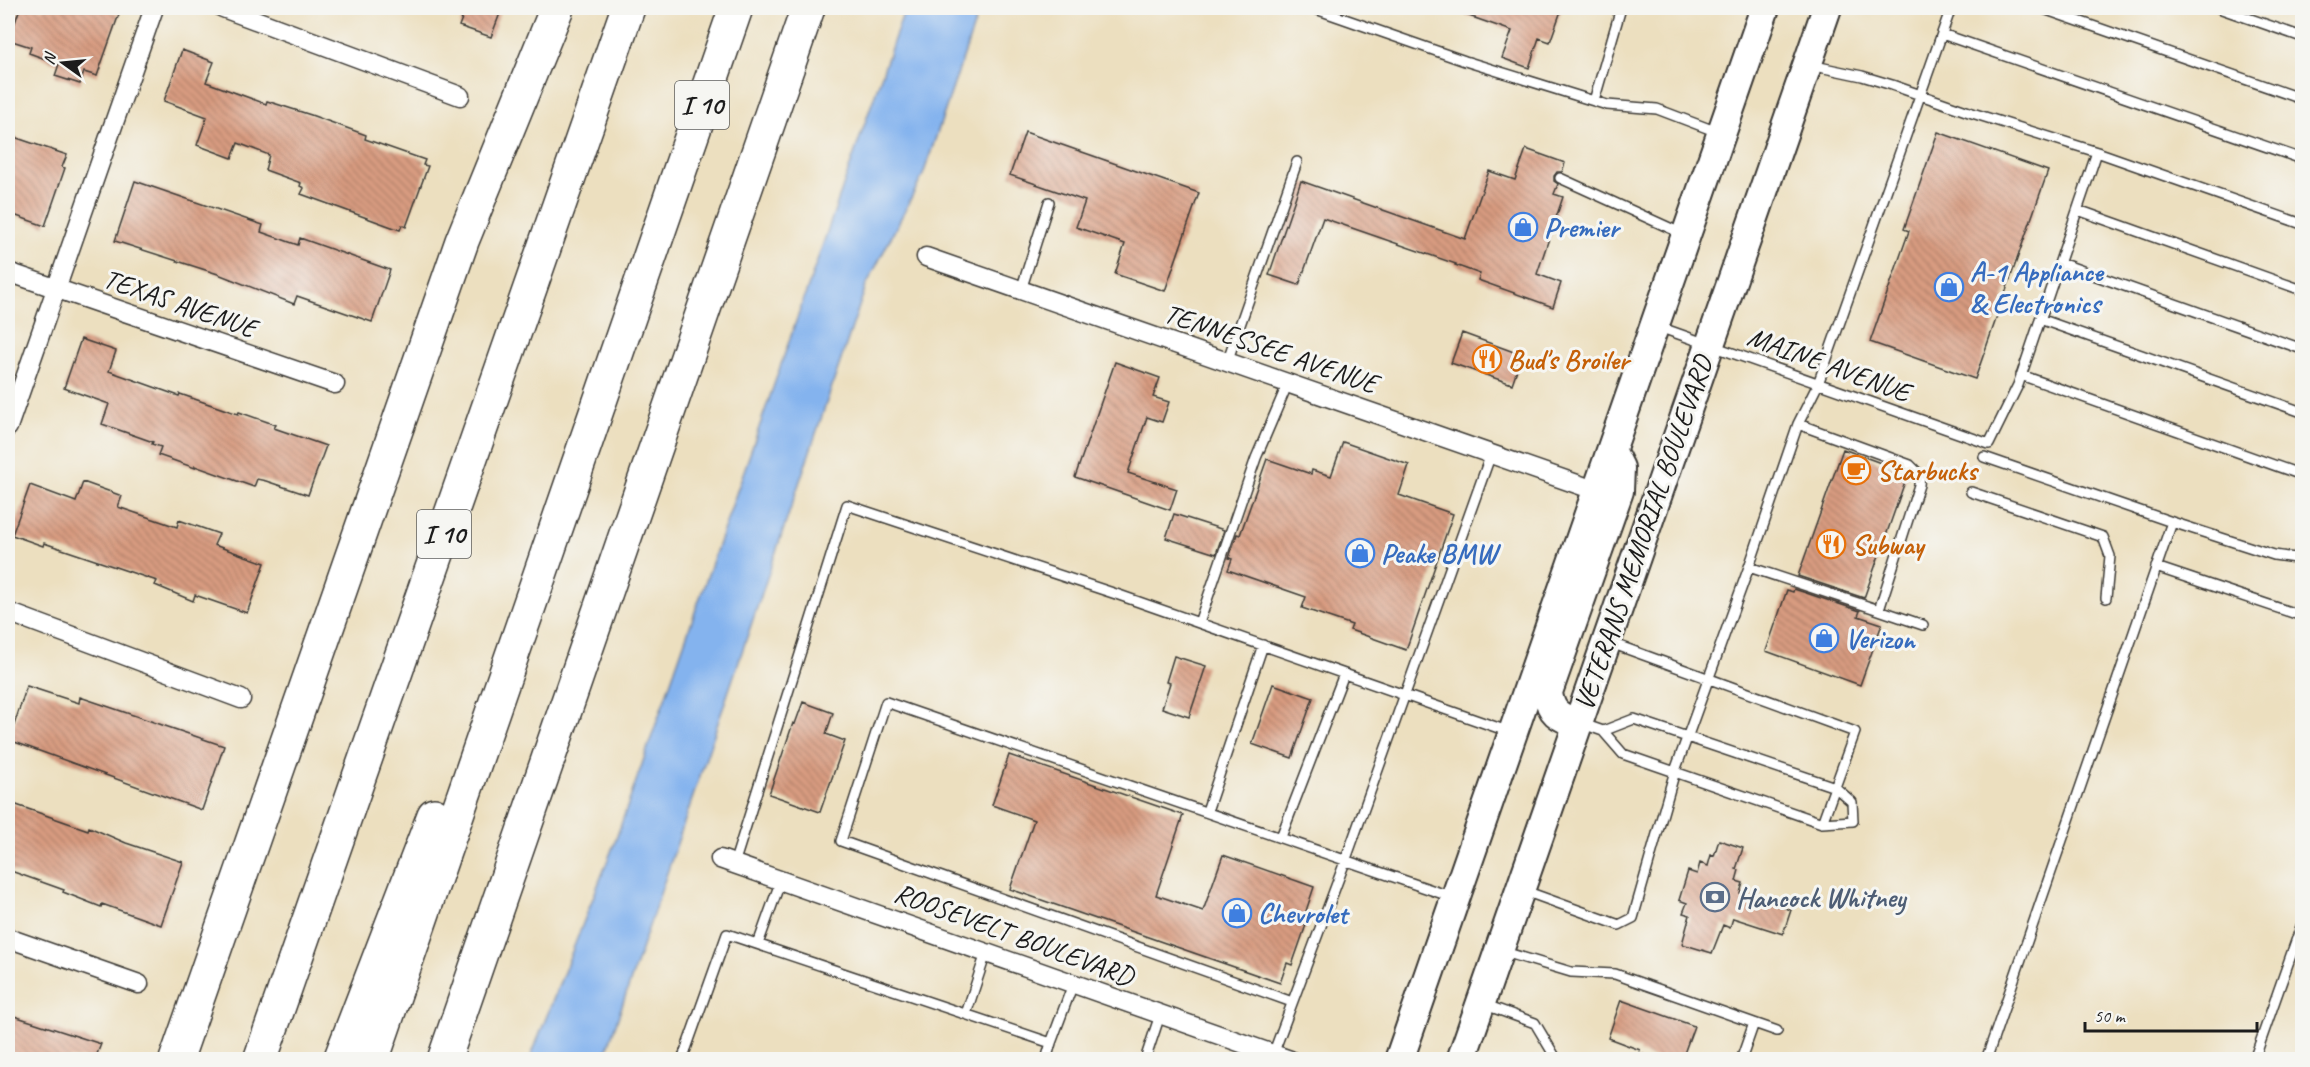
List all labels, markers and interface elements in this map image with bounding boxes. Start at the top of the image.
north arrow [33,33,93,93]
text: N [39,49,61,67]
road number: I 10 [675,81,729,129]
place label: Premier [1544,210,1622,245]
shop icon: Premier [1507,211,1539,243]
place label: A-1 Appliance & Electronics [1970,254,2105,321]
street label: TEXAS AVENUE [99,261,264,347]
shop icon: A-1 Appliance & Electronics [1933,271,1965,303]
street label: TENNESSEE AVENUE [1160,295,1386,402]
street label: MAINE AVENUE [1743,318,1918,411]
place label: Bud's Broiler [1508,342,1632,377]
restaurant icon: Bud's Broiler [1471,343,1503,375]
street label: VETERANS MEMORIAL BOULEVARD [1566,349,1721,715]
place label: Starbucks [1877,453,1980,488]
cafe icon: Starbucks [1840,454,1872,486]
road number: I 10 [417,510,471,558]
place label: Subway [1852,527,1927,562]
restaurant icon: Subway [1815,528,1847,560]
place label: Peake BMW [1381,536,1502,571]
shop icon: Peake BMW [1344,537,1376,569]
place label: Verizon [1845,621,1917,656]
shop icon: Verizon [1808,622,1840,654]
street label: ROOSEVELT BOULEVARD [890,875,1141,994]
place label: Hancock Whitney [1736,880,1908,916]
bank icon: Hancock Whitney [1699,881,1731,913]
place label: Chevrolet [1258,896,1351,931]
shop icon: Chevrolet [1221,897,1253,929]
scale bar [2085,995,2258,1033]
text: 50 m [2094,1005,2127,1027]

